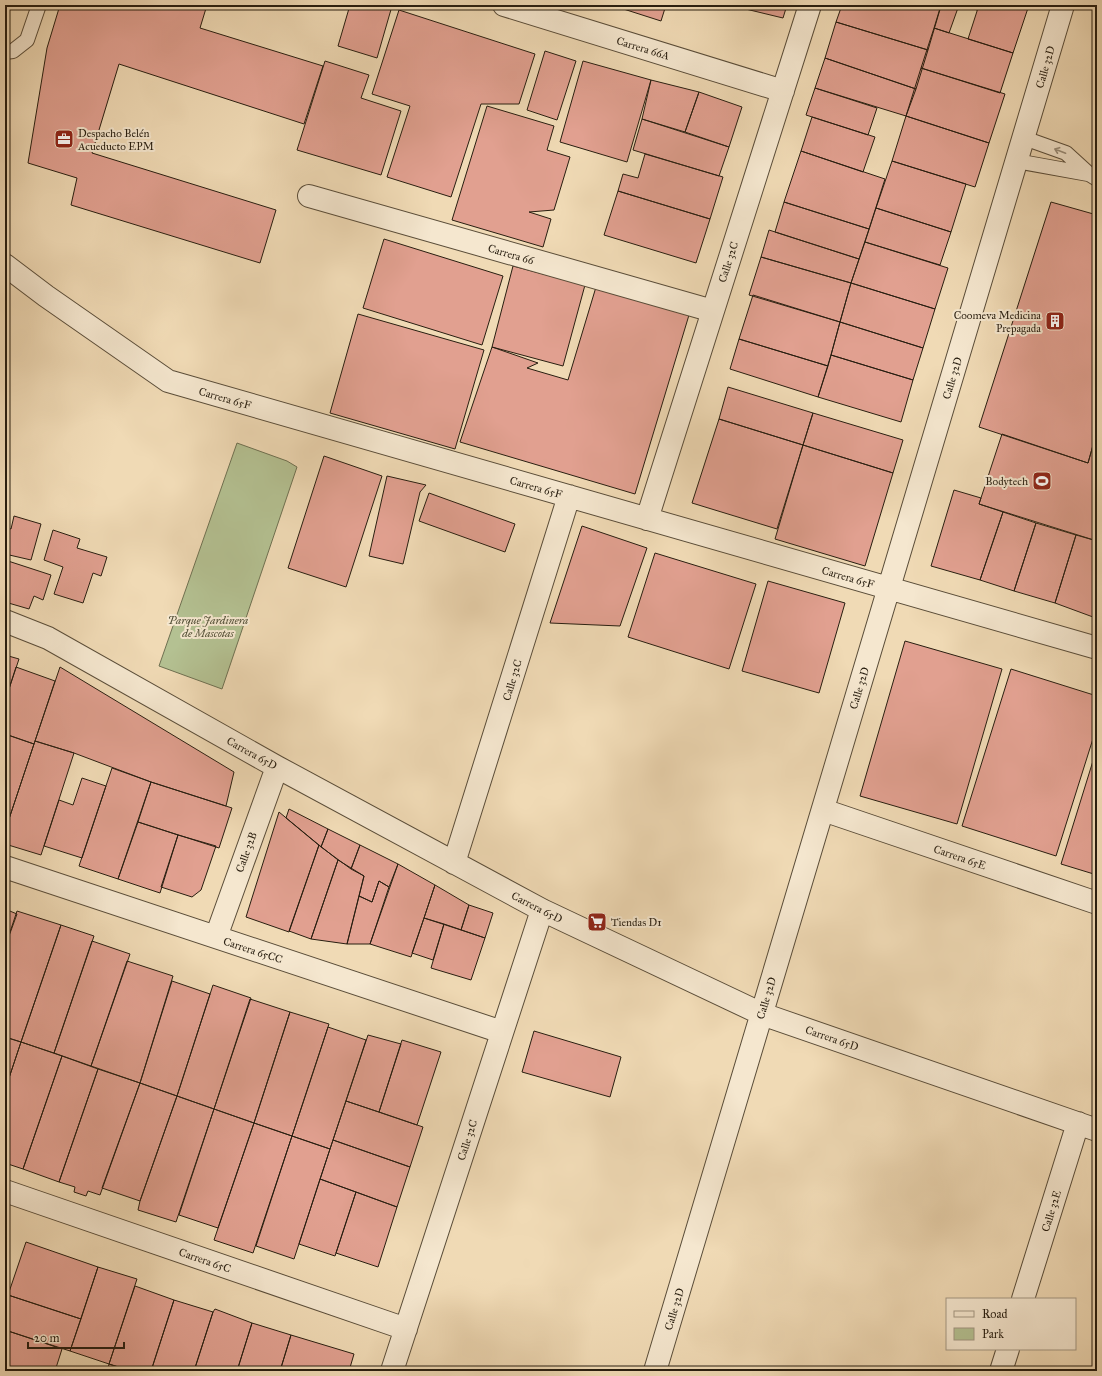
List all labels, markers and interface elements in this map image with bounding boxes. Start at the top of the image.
street label: Carrera 66A [615,34,671,63]
street label: Calle 32D [1033,44,1058,90]
place label: Despacho Belén Acueducto EPM [77,127,154,153]
office icon: Despacho Belén Acueducto EPM [53,128,75,150]
one-way arrow [1054,146,1066,154]
street label: Calle 32C [716,240,741,284]
street label: Carrera 66 [486,242,536,267]
place label: Coomeva Medicina Prepagada [954,309,1041,335]
building icon: Coomeva Medicina Prepagada [1044,310,1066,332]
street label: Calle 32D [940,355,965,401]
street label: Carrera 65F [197,385,253,412]
sports icon: Bodytech [1031,470,1053,492]
street label: Carrera 65F [508,474,564,501]
place label: Bodytech [985,475,1028,488]
street label: Carrera 65F [820,564,876,591]
park label: Parque Jardinera de Mascotas [168,614,248,640]
street label: Calle 32C [500,658,525,702]
street label: Calle 32D [847,665,872,711]
street label: Carrera 65D [224,734,279,773]
street label: Calle 32B [233,830,260,874]
street label: Carrera 65E [932,842,988,873]
street label: Carrera 65D [509,889,565,926]
supermarket icon: Tiendas D1 [586,911,608,933]
place label: Tiendas D1 [611,916,662,929]
street label: Carrera 65CC [221,935,284,966]
street label: Calle 32D [754,975,779,1021]
street label: Carrera 65D [803,1023,860,1054]
street label: Calle 32C [455,1118,480,1162]
street label: Calle 32E [1039,1189,1064,1233]
street label: Carrera 65C [177,1245,233,1275]
street label: Calle 32D [662,1286,687,1332]
legend [946,1298,1076,1350]
text: Road [982,1307,1008,1321]
scale bar [28,1324,124,1350]
text: Park [982,1327,1004,1341]
text: 20 m [34,1331,60,1345]

